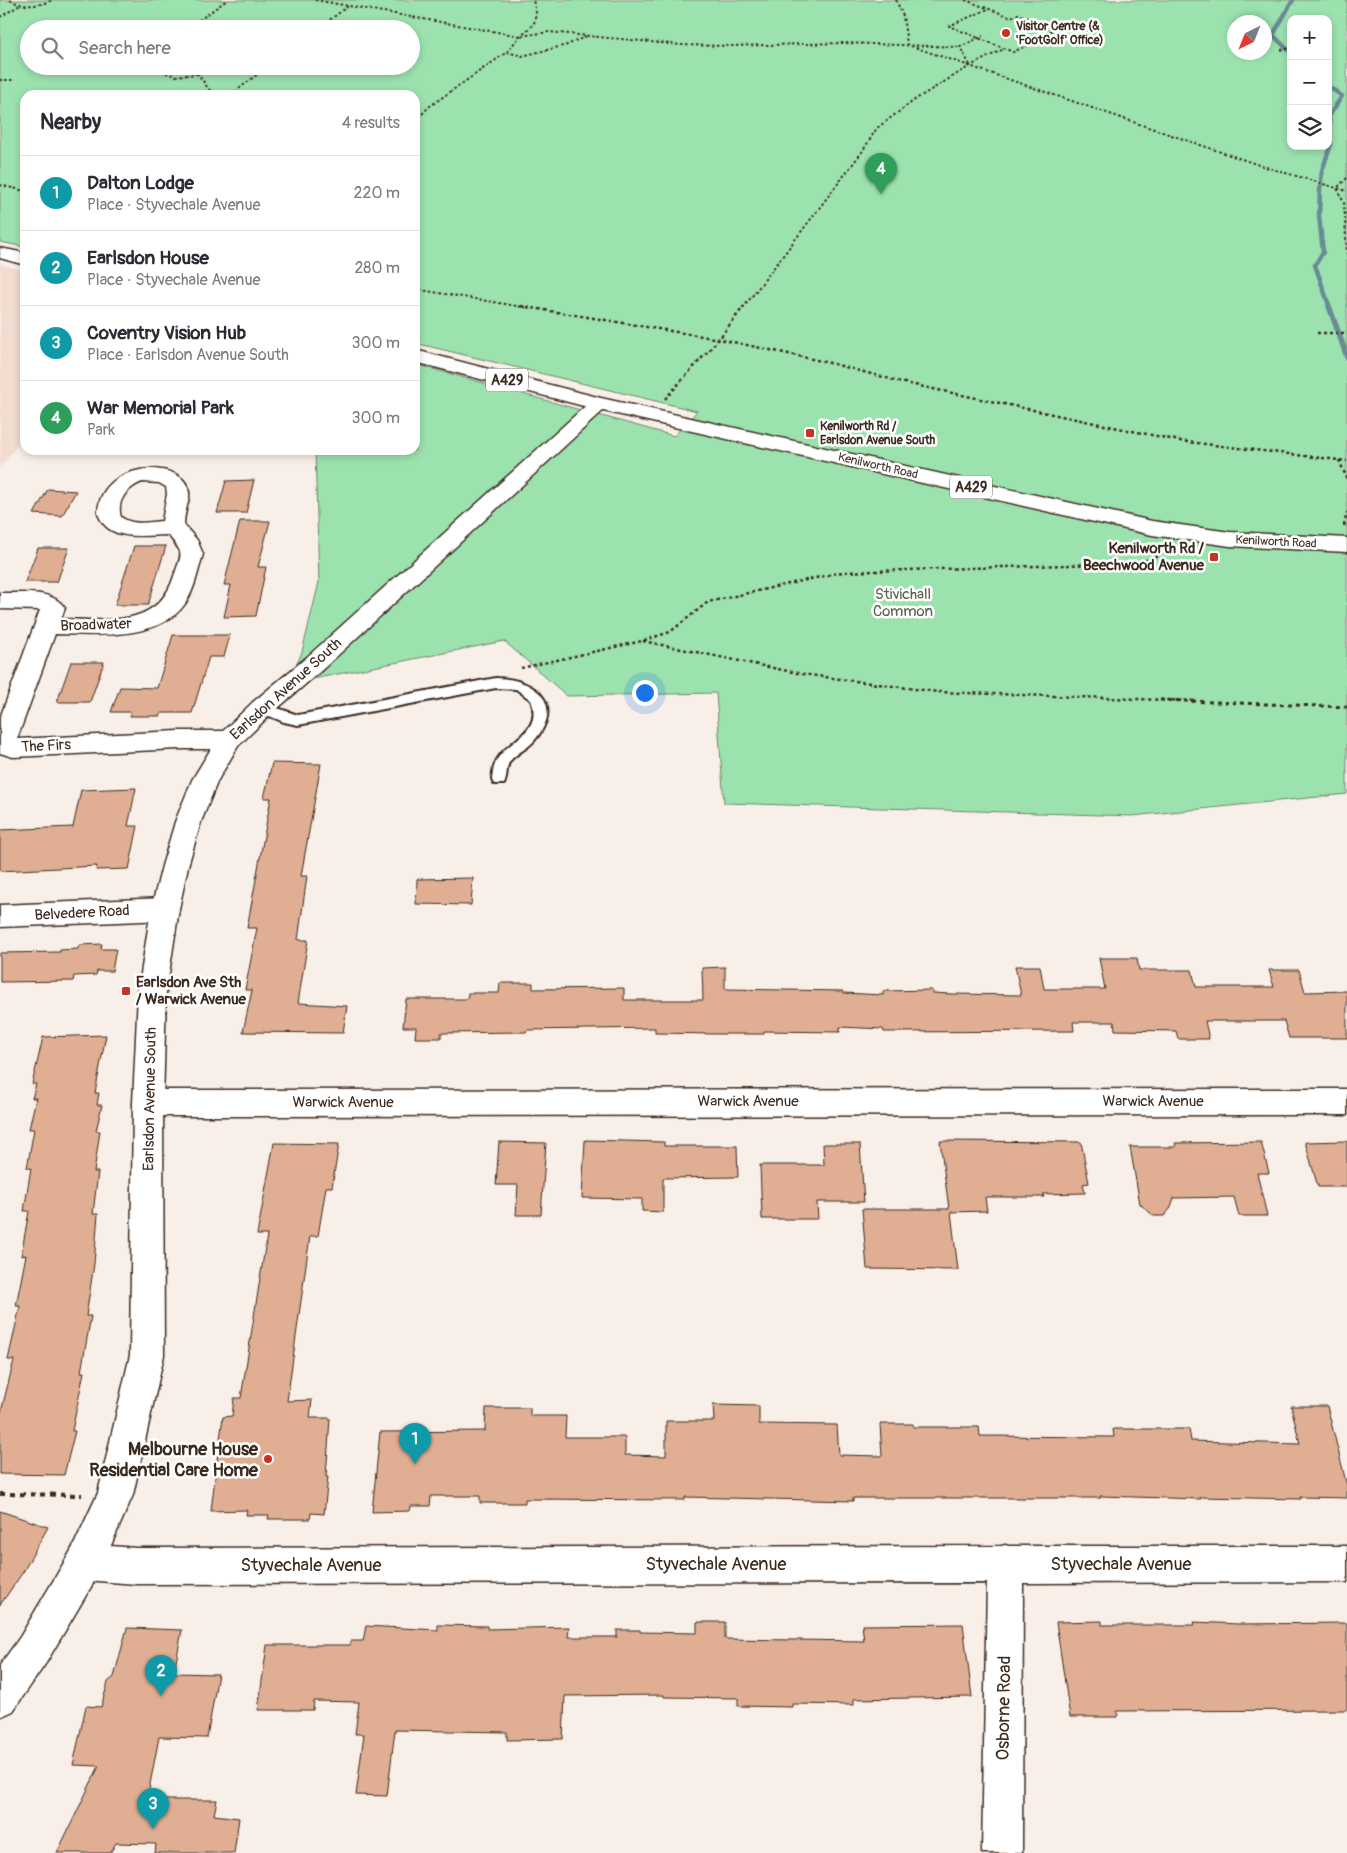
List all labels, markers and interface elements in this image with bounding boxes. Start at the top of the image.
north arrow [1227,15,1272,60]
map controls [1287,15,1332,150]
button: + [1287,15,1332,60]
place label: Visitor Centre (& 'FootGolf' Office) [1016,19,1103,48]
search box [20,20,420,75]
marker: Visitor Centre (& 'FootGolf' Office) [1000,27,1012,39]
icon: search [38,34,66,62]
text: Search here [78,36,171,60]
button: − [1287,60,1332,105]
button: layers [1287,105,1332,150]
text: Nearby [40,109,101,136]
text: 4 results [342,113,400,133]
pin: 4 [865,153,897,194]
text: Dalton Lodge [87,171,194,195]
text: 1 [53,183,59,203]
text: 220 m [354,183,400,203]
text: Place · Styvechale Avenue [87,195,260,215]
text: Earlsdon House [87,246,209,270]
text: 2 [52,258,60,278]
text: 280 m [354,258,400,278]
text: Place · Styvechale Avenue [87,270,260,290]
text: Coventry Vision Hub [87,321,246,345]
text: 3 [52,333,60,353]
text: 300 m [352,333,400,353]
text: Place · Earlsdon Avenue South [87,345,289,365]
road number: A429 [486,368,528,392]
text: War Memorial Park [87,396,234,420]
text: 4 [51,408,61,428]
text: 300 m [352,408,400,428]
place label: Kenilworth Rd / Earlsdon Avenue South [820,419,935,448]
text: Park [87,420,115,440]
marker: Kenilworth Rd / Earlsdon Avenue South [804,427,816,439]
street label: Kenilworth Road [837,450,919,482]
road number: A429 [950,476,992,498]
street label: Kenilworth Road [1235,532,1317,552]
place label: Kenilworth Rd / Beechwood Avenue [1083,539,1205,575]
marker: Kenilworth Rd / Beechwood Avenue [1208,551,1220,563]
park label: Stivichall Common [873,585,933,621]
street label: Broadwater [60,614,133,636]
street label: Earlsdon Avenue South [226,634,346,744]
your location [632,680,658,706]
street label: The Firs [21,735,72,757]
street label: Belvedere Road [34,901,130,925]
place label: Earlsdon Ave Sth / Warwick Avenue [136,973,246,1009]
marker: Earlsdon Ave Sth / Warwick Avenue [120,985,132,997]
street label: Earlsdon Avenue South [139,1027,161,1171]
street label: Warwick Avenue [697,1092,799,1111]
street label: Warwick Avenue [1102,1092,1204,1111]
street label: Warwick Avenue [292,1093,394,1112]
pin: 1 [399,1423,431,1464]
place label: Melbourne House Residential Care Home [89,1438,259,1482]
marker: Melbourne House Residential Care Home [262,1453,274,1465]
street label: Styvechale Avenue [646,1553,787,1576]
street label: Styvechale Avenue [1051,1553,1192,1576]
street label: Styvechale Avenue [241,1554,382,1577]
pin: 2 [145,1655,177,1696]
street label: Osborne Road [992,1655,1016,1761]
pin: 3 [137,1788,169,1829]

